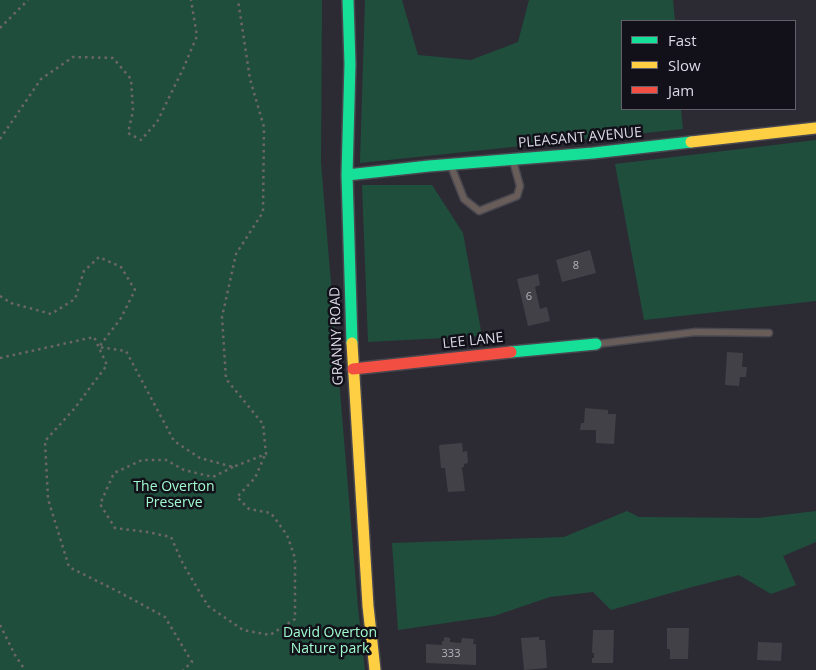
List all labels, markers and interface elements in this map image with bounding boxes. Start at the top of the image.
legend [621,20,796,110]
text: Fast [668,30,697,50]
text: Slow [668,55,701,75]
text: Jam [668,80,694,100]
street label: PLEASANT AVENUE [517,124,643,152]
house number: 8 [573,259,579,273]
street label: GRANNY ROAD [327,286,347,386]
house number: 6 [526,290,532,304]
street label: LEE LANE [442,329,504,353]
park label: The Overton Preserve [133,479,215,512]
park label: David Overton Nature park [283,625,377,658]
house number: 333 [442,647,460,661]

